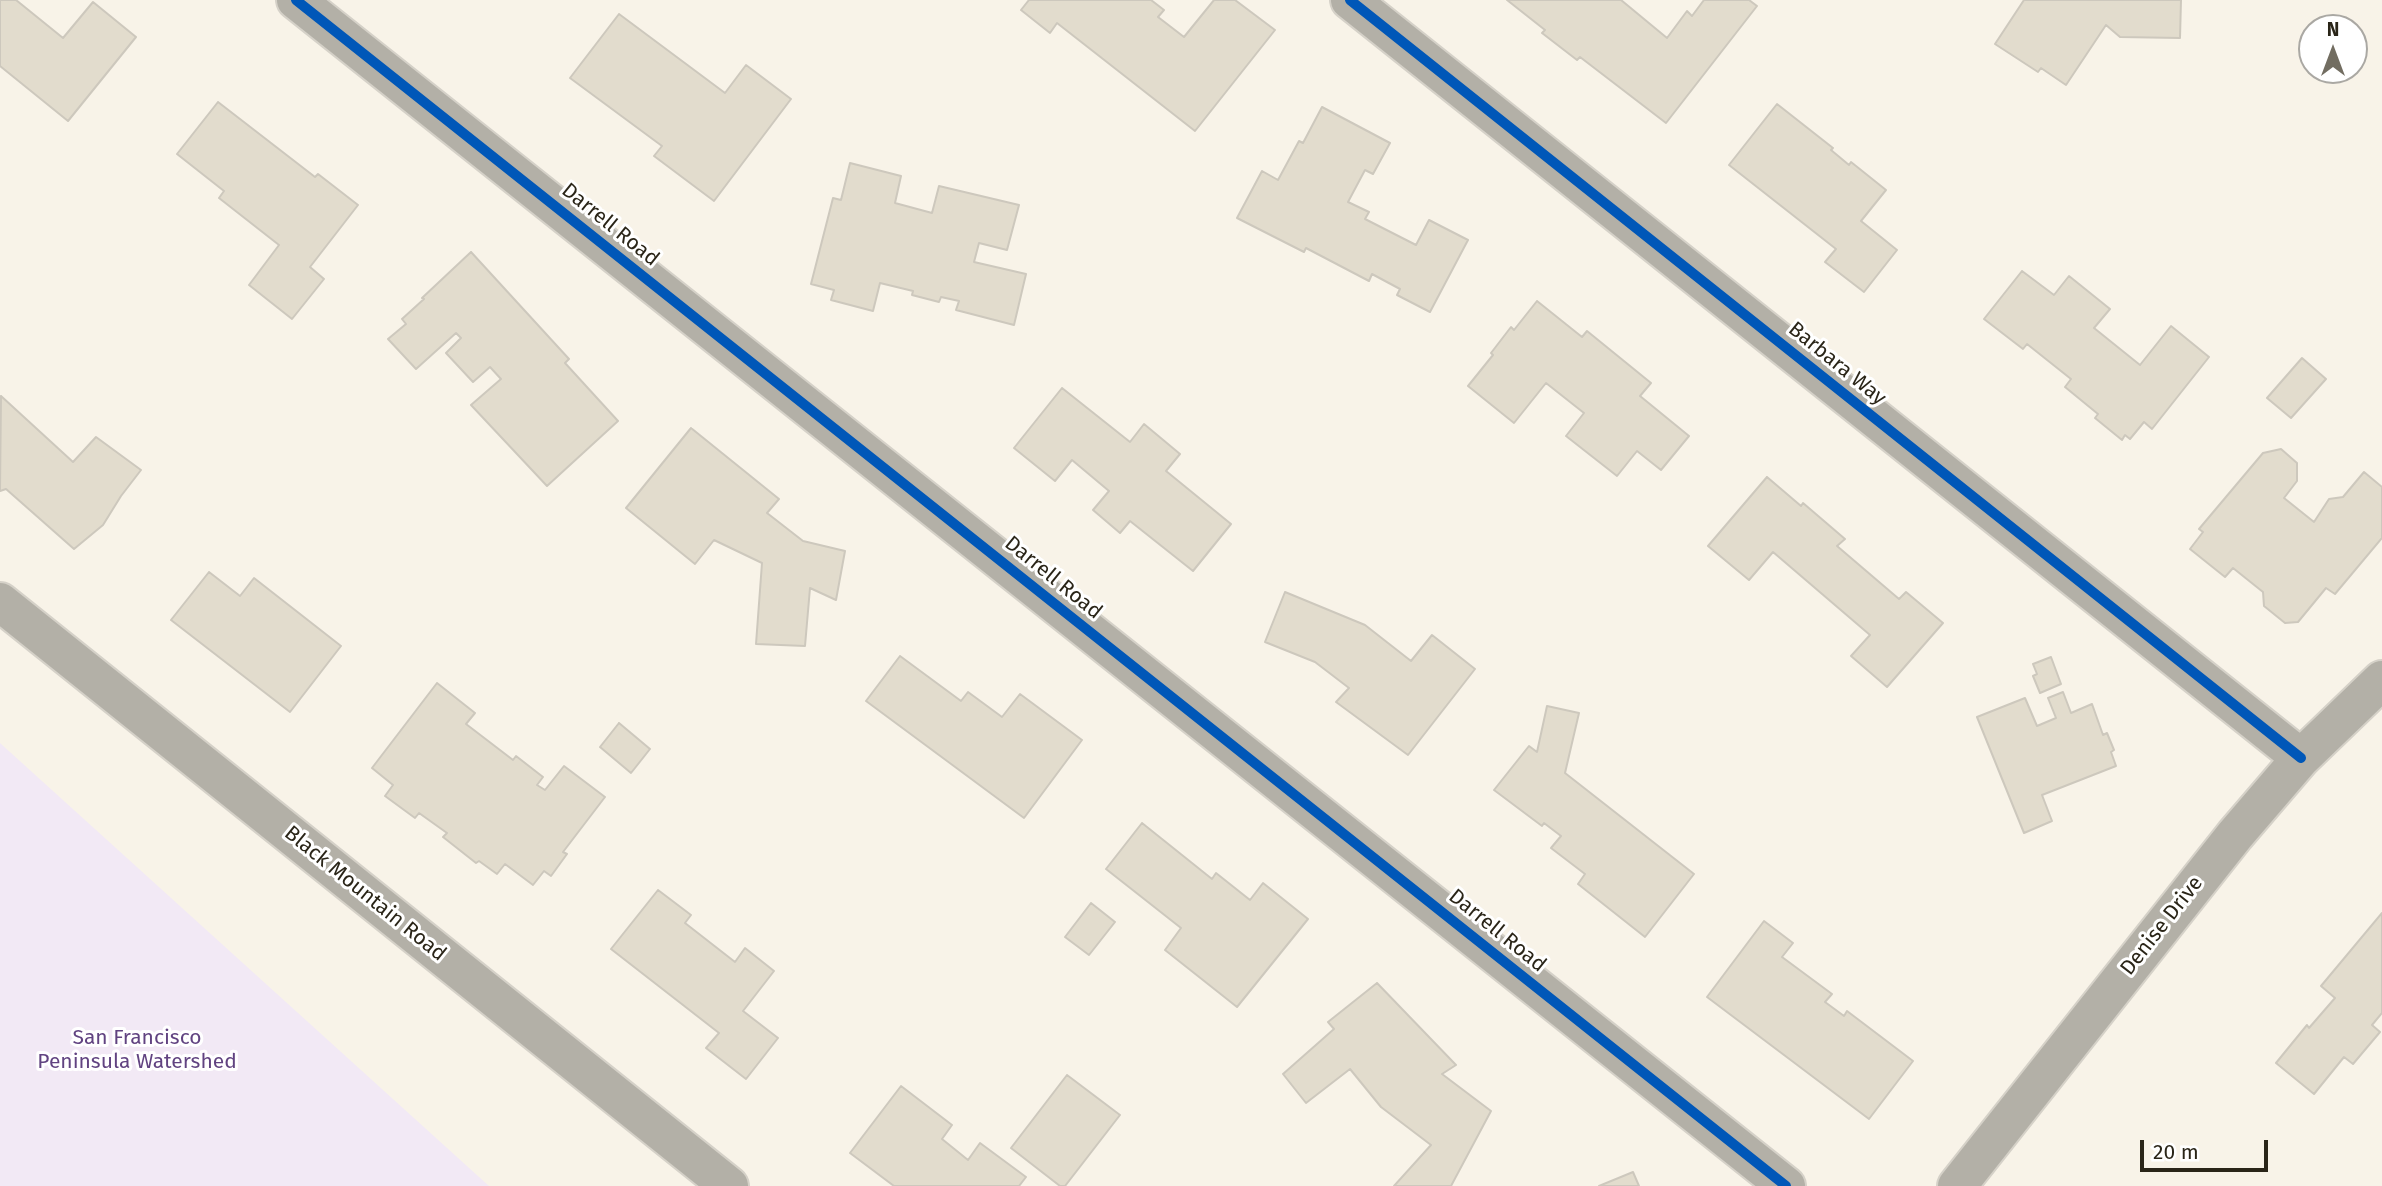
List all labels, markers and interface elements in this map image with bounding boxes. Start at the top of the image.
north arrow [2298,14,2368,84]
text: N [2327,18,2339,41]
street label: Darrell Road [556,178,664,272]
street label: Barbara Way [1783,317,1891,411]
street label: Darrell Road [999,531,1107,625]
street label: Black Mountain Road [279,821,451,967]
street label: Denise Drive [2115,871,2209,981]
street label: Darrell Road [1443,884,1551,978]
park label: San Francisco Peninsula Watershed [37,1025,237,1075]
scale bar [2144,1126,2272,1170]
text: 20 m [2153,1139,2199,1165]

